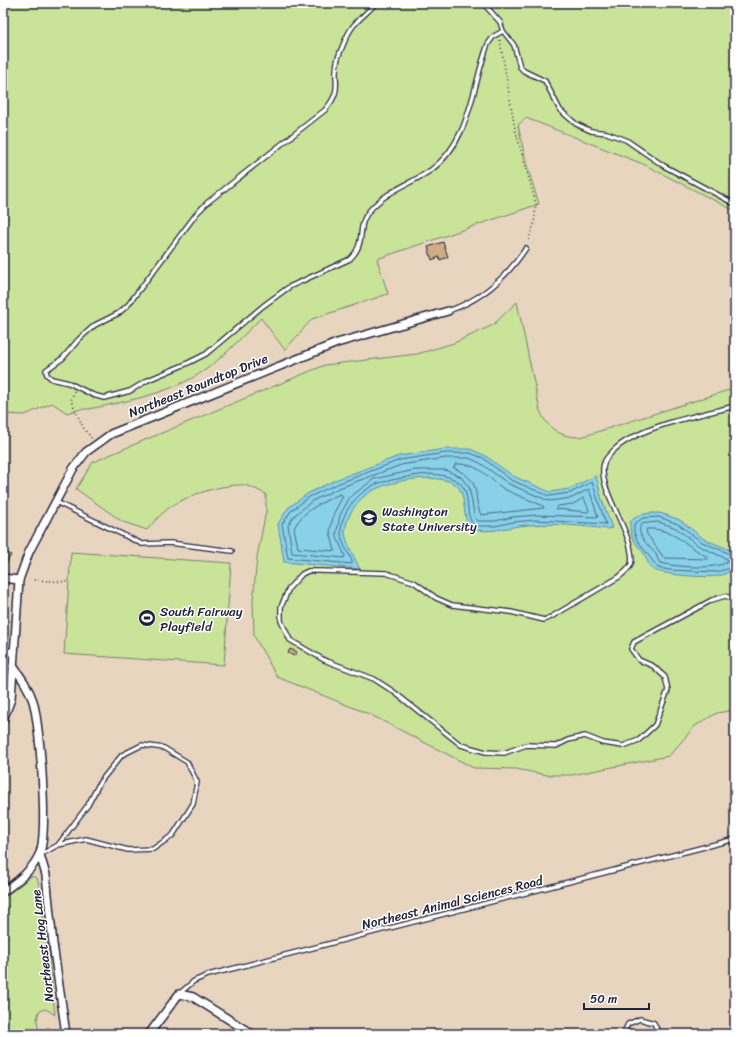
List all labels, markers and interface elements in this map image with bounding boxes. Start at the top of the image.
street label: Northeast Roundtop Drive [125,347,272,424]
place label: Washington State University [382,500,477,538]
school or university icon: Washington State University [359,508,379,528]
place label: South Fairway Playfield [160,600,243,638]
sports icon: South Fairway Playfield [137,608,157,628]
street label: Northeast Animal Sciences Road [359,869,546,936]
street label: Northeast Hog Lane [24,888,61,1004]
scale bar [584,985,649,1011]
text: 50 m [590,988,617,1010]

